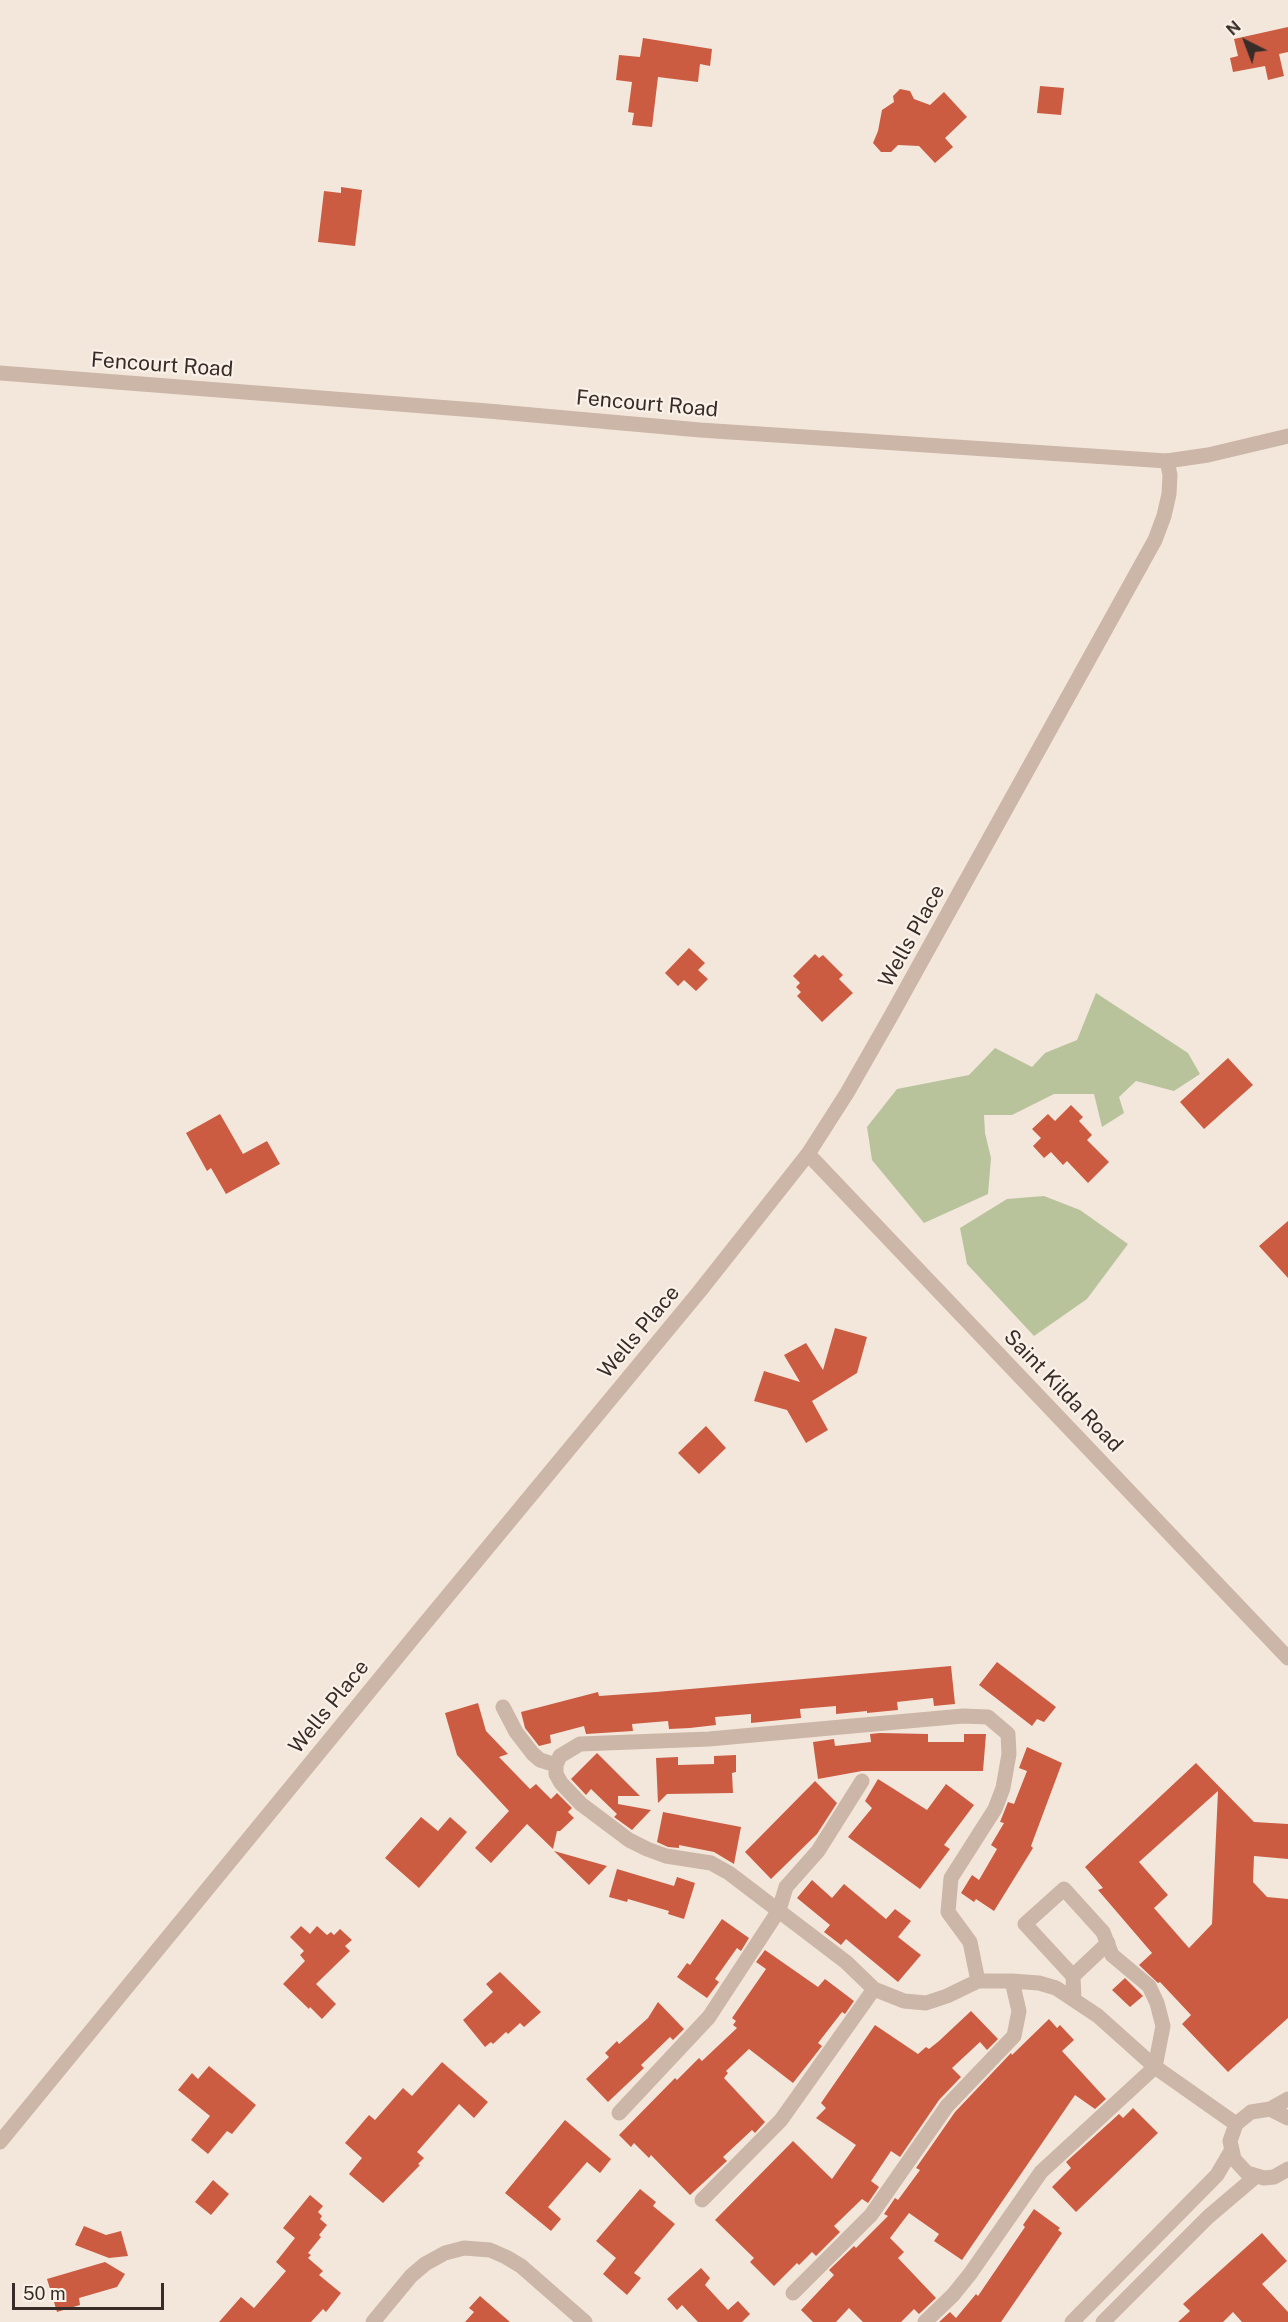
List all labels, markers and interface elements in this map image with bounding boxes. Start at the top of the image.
north arrow [1216,12,1276,72]
text: N [1223,17,1245,40]
street label: Fencourt Road [90,347,234,383]
street label: Fencourt Road [575,385,719,423]
street label: Wells Place [874,880,950,992]
street label: Wells Place [593,1281,685,1383]
street label: Saint Kilda Road [998,1325,1128,1457]
street label: Wells Place [284,1655,374,1759]
scale bar [15,2271,166,2309]
text: 50 m [23,2283,66,2304]

